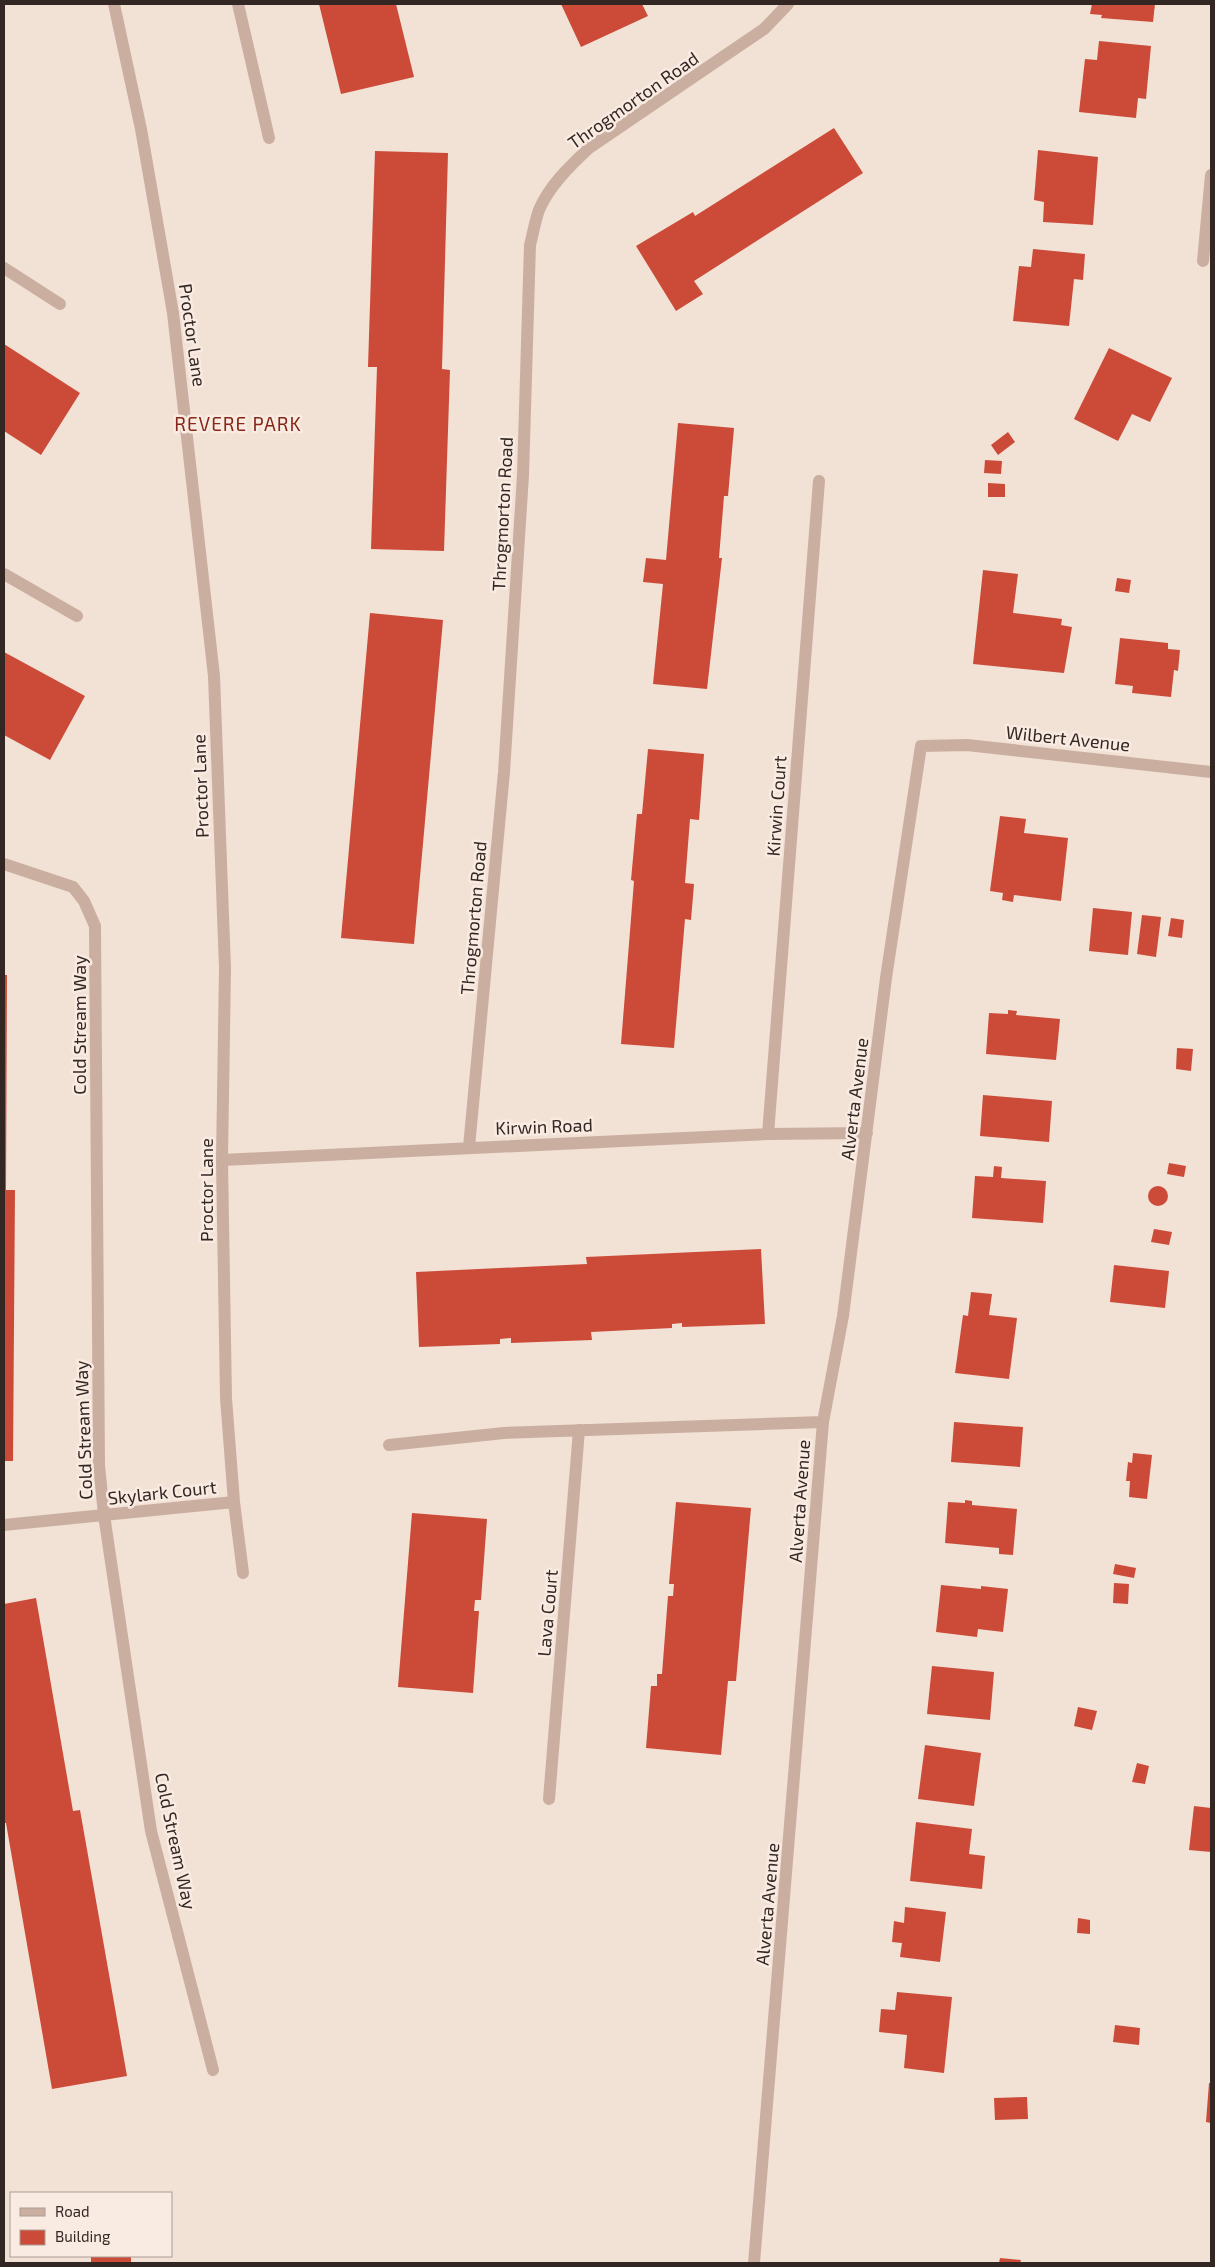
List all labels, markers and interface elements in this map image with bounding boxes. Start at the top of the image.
street label: Throgmorton Road [563,47,703,153]
street label: Proctor Lane [175,282,211,388]
district label: REVERE PARK [174,412,302,435]
street label: Throgmorton Road [487,436,517,592]
street label: Wilbert Avenue [1005,721,1131,755]
street label: Proctor Lane [187,734,213,838]
street label: Kirwin Court [762,755,791,857]
street label: Throgmorton Road [455,840,491,996]
street label: Cold Stream Way [68,955,90,1095]
street label: Alverta Avenue [836,1037,872,1161]
street label: Kirwin Road [495,1113,593,1139]
street label: Proctor Lane [195,1138,217,1242]
street label: Cold Stream Way [70,1360,96,1500]
street label: Alverta Avenue [784,1439,814,1563]
street label: Skylark Court [107,1475,218,1509]
street label: Lava Court [532,1568,562,1657]
street label: Cold Stream Way [151,1771,201,1912]
street label: Alverta Avenue [751,1842,783,1966]
legend [10,2192,172,2257]
text: Road [55,2202,90,2220]
text: Building [55,2227,111,2245]

